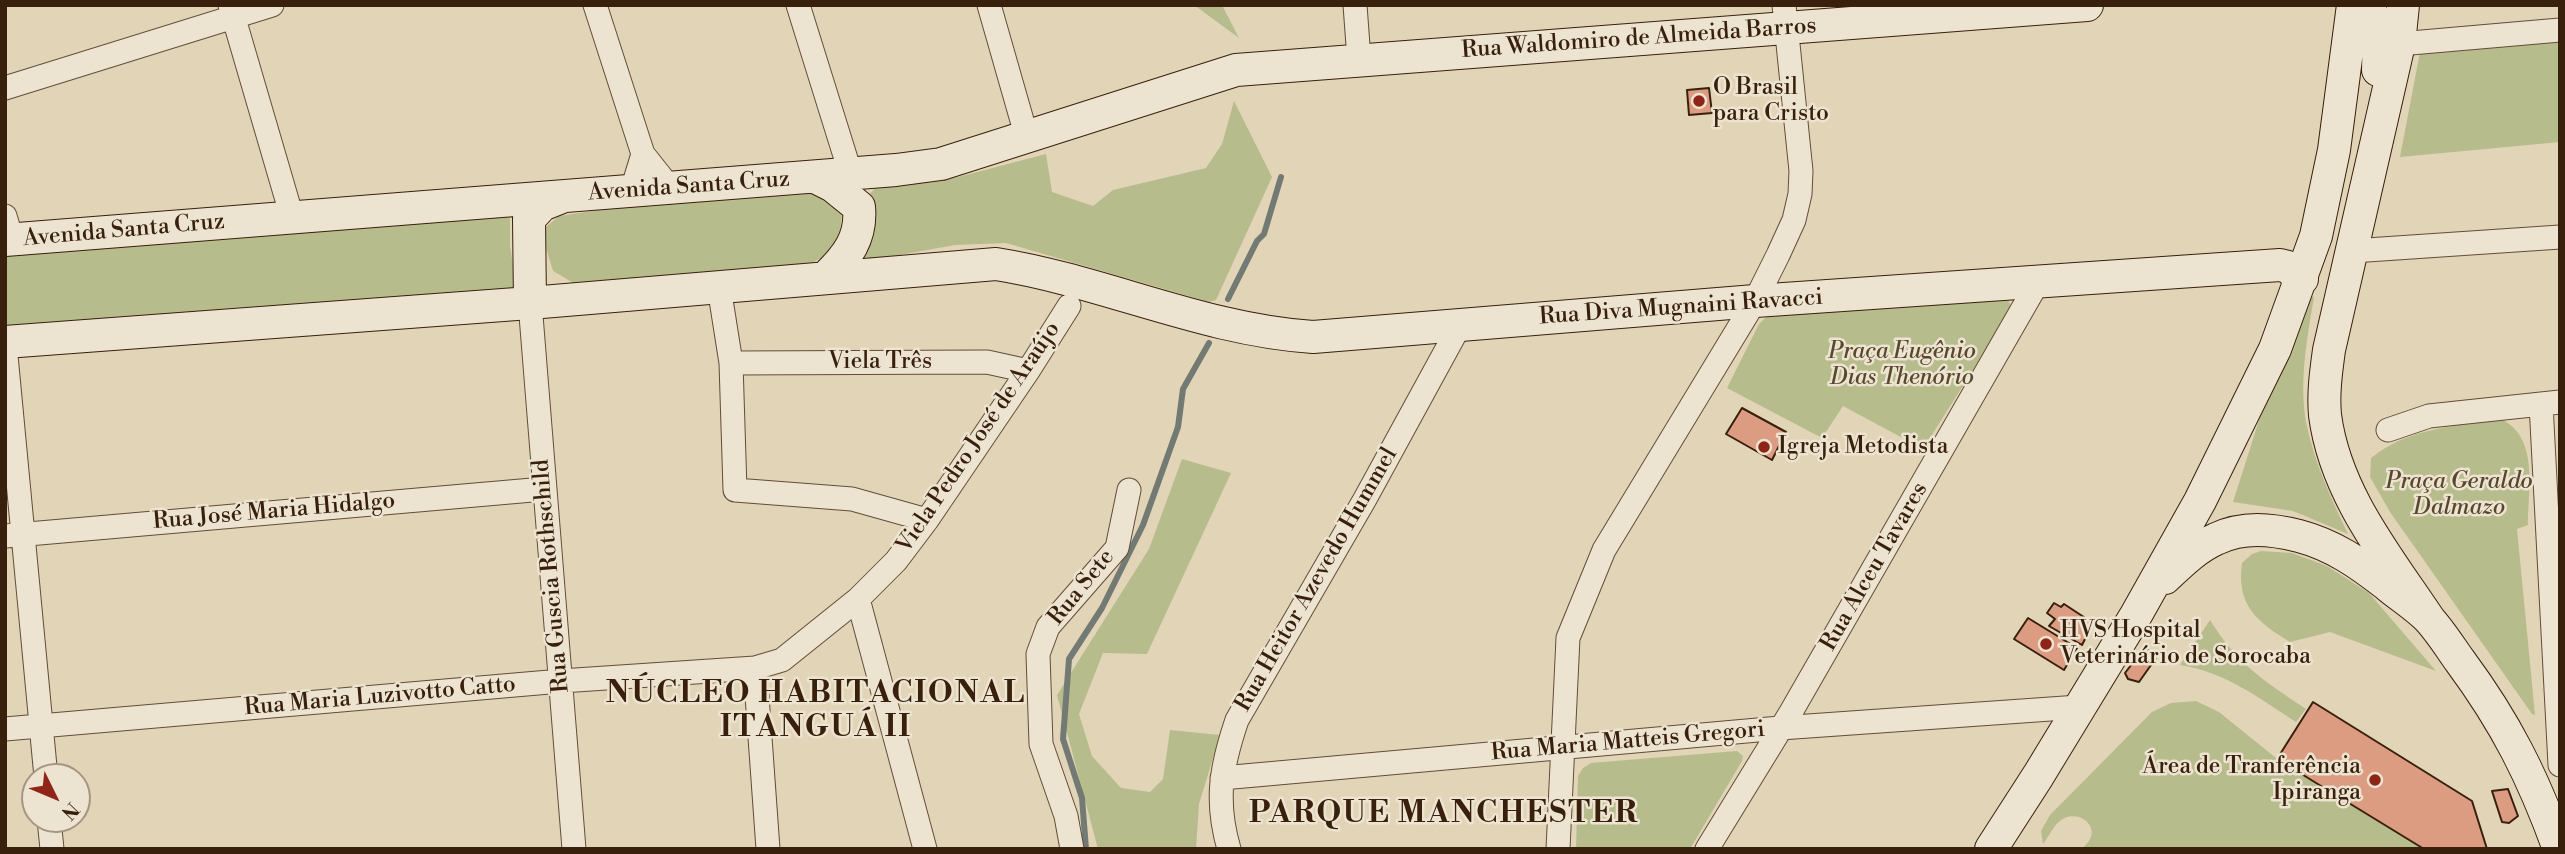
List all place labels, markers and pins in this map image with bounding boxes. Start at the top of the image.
place label: O Brasil para Cristo [1713,74,1829,128]
marker: O Brasil para Cristo [1691,93,1707,109]
place label: Igreja Metodista [1778,433,1948,461]
marker: Igreja Metodista [1756,439,1772,455]
place label: HVS Hospital Veterinário de Sorocaba [2060,617,2311,671]
marker: HVS Hospital Veterinário de Sorocaba [2038,636,2054,652]
place label: Área de Tranferência Ipiranga [2142,753,2361,807]
marker: Área de Tranferência Ipiranga [2367,772,2383,788]

